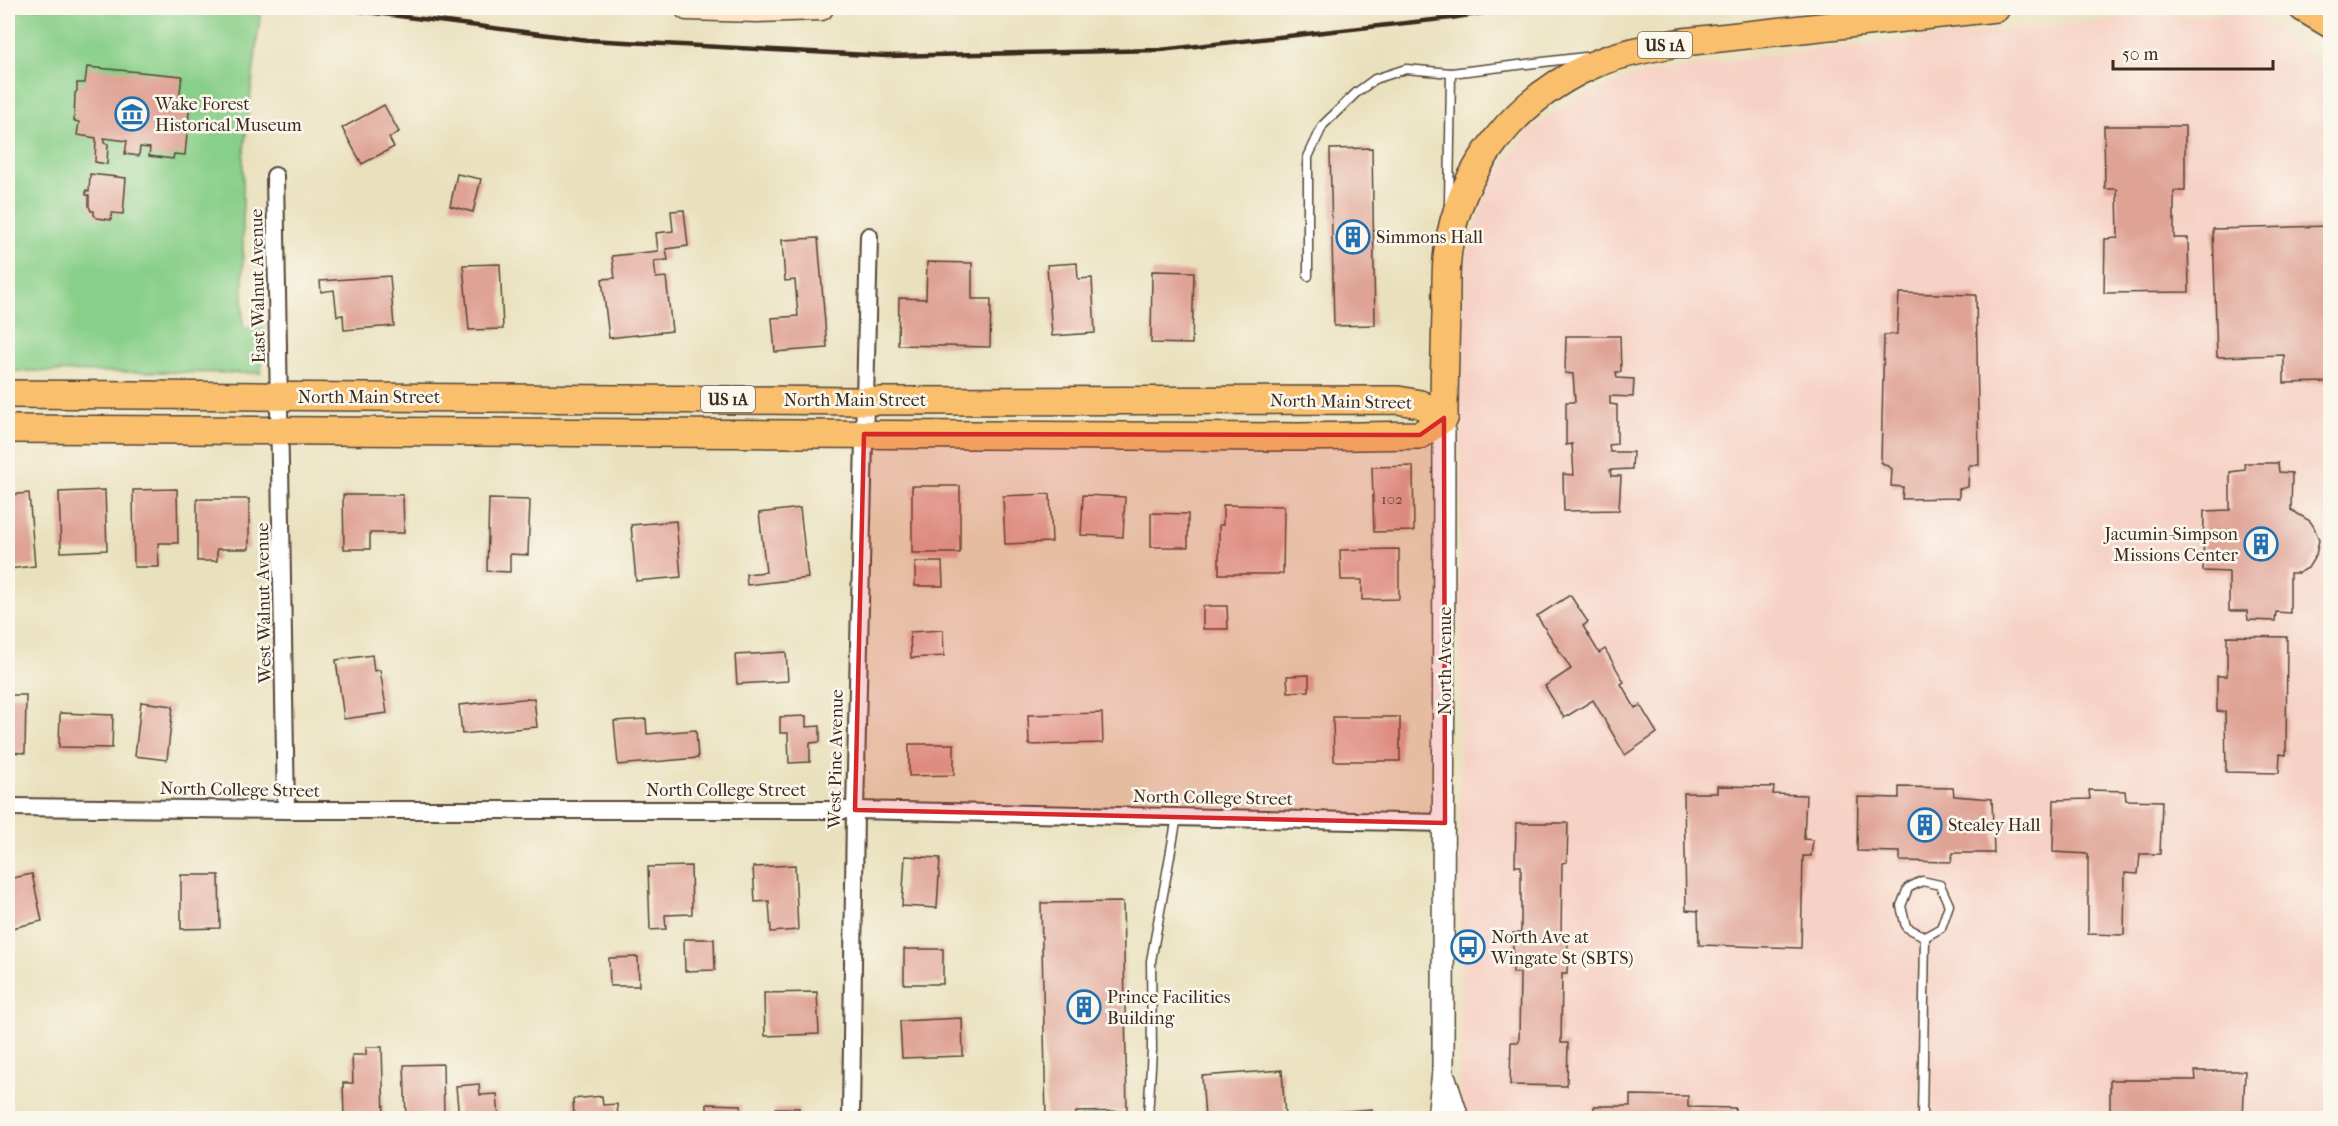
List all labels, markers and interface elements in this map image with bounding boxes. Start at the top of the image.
road number: US 1A [1638,32,1692,58]
scale bar [2113,33,2274,71]
text: 50 m [2122,44,2159,65]
place label: Wake Forest Historical Museum [154,94,302,136]
museum icon: Wake Forest Historical Museum [114,96,150,132]
street label: East Walnut Avenue [246,208,270,364]
building icon: Simmons Hall [1335,219,1371,255]
place label: Simmons Hall [1376,227,1483,248]
road number: US 1A [701,386,755,412]
street label: North Main Street [298,387,441,408]
street label: North Main Street [784,390,927,411]
street label: North Main Street [1270,390,1413,414]
house number: 102 [1381,490,1403,508]
street label: West Walnut Avenue [252,522,276,685]
place label: Jacumin-Simpson Missions Center [2102,524,2239,566]
building icon: Jacumin-Simpson Missions Center [2243,526,2279,562]
street label: North Avenue [1435,607,1456,715]
street label: West Pine Avenue [824,689,848,830]
street label: North College Street [160,778,321,802]
street label: North College Street [646,780,807,801]
street label: North College Street [1133,786,1294,810]
building icon: Stealey Hall [1907,807,1943,843]
place label: Stealey Hall [1948,815,2040,836]
place label: North Ave at Wingate St (SBTS) [1490,927,1634,969]
bus stop icon: North Ave at Wingate St (SBTS) [1450,929,1486,965]
place label: Prince Facilities Building [1107,987,1231,1029]
building icon: Prince Facilities Building [1066,989,1102,1025]

